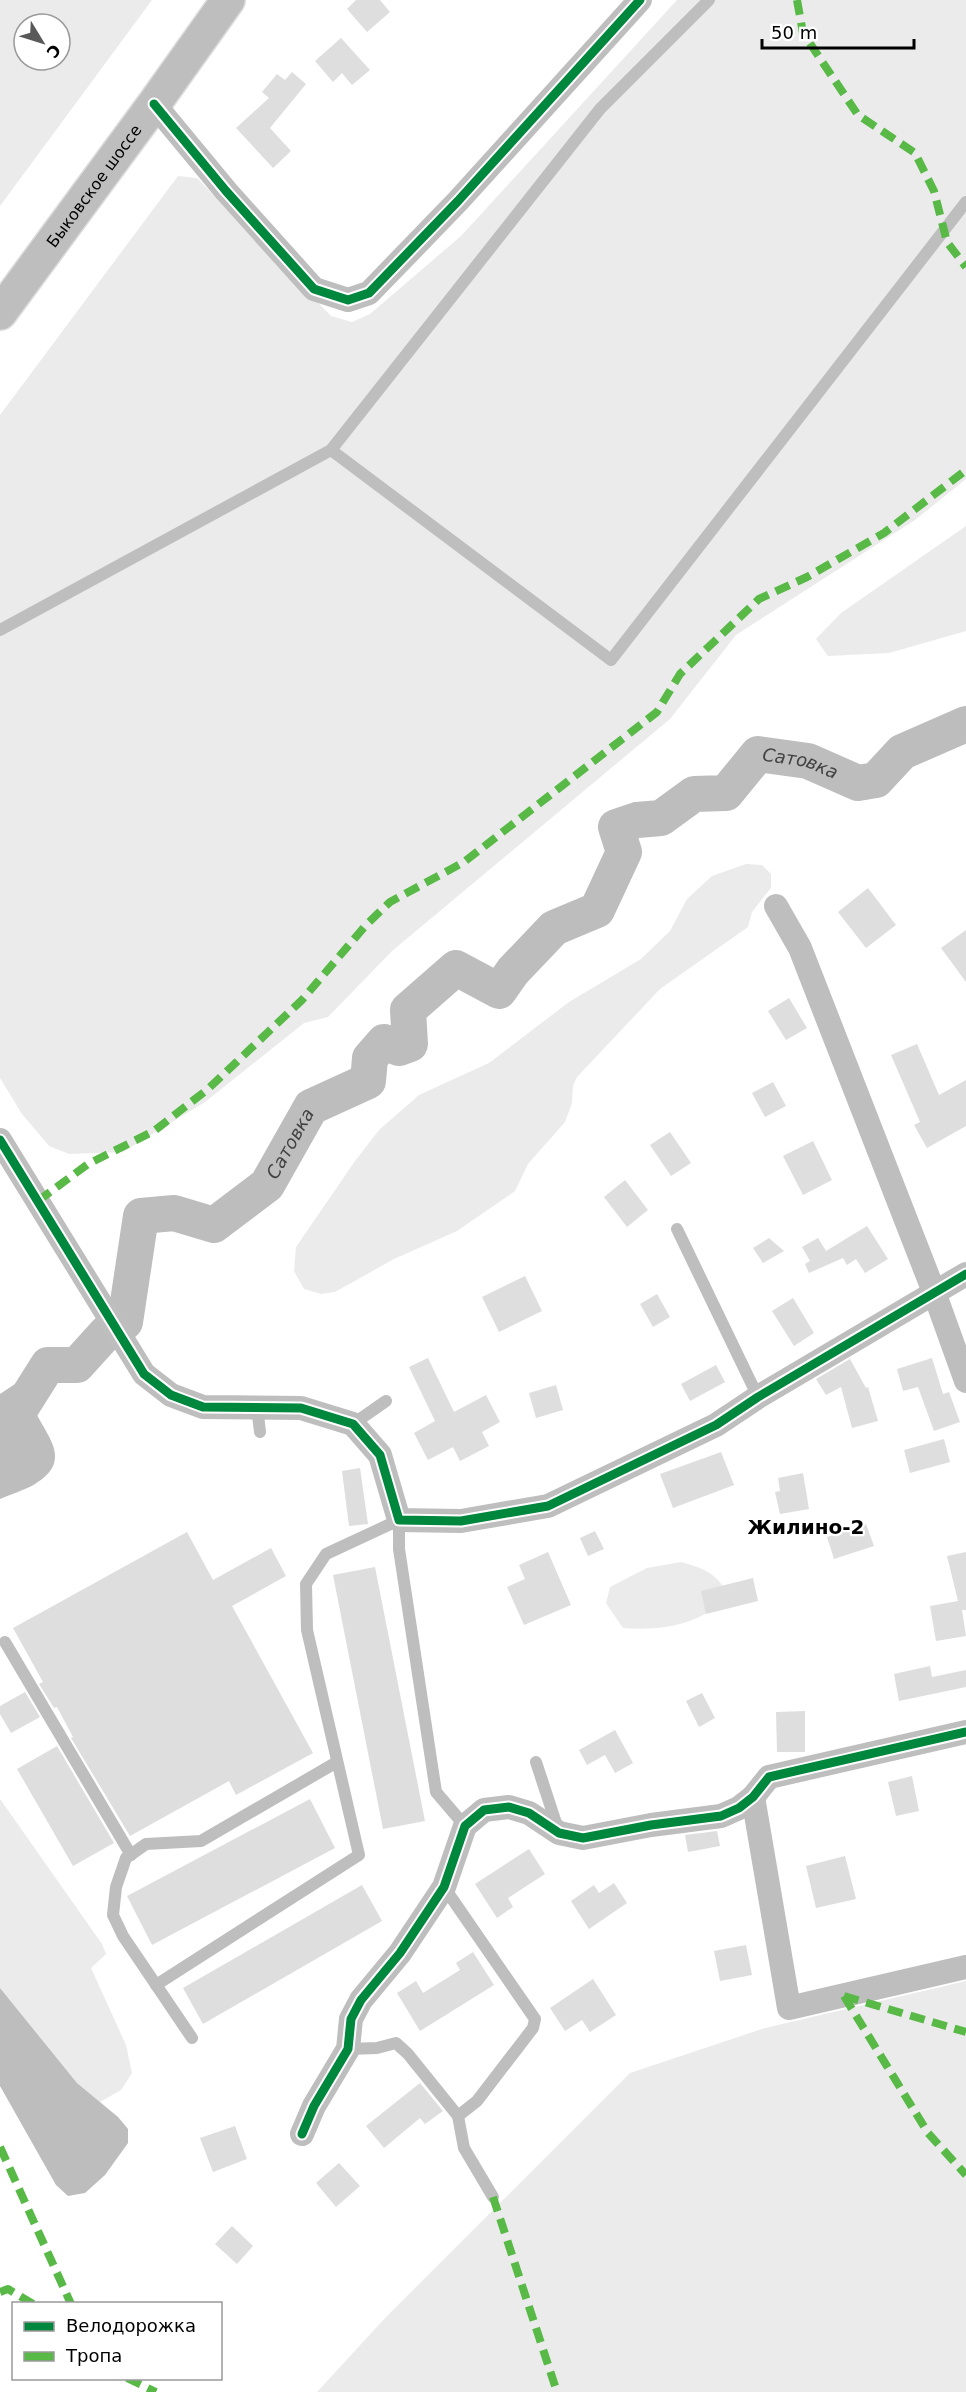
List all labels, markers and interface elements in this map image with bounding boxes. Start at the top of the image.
north arrow [12,12,72,72]
scale bar [762,12,914,50]
text: 50 m [771,22,817,43]
text: С [42,40,65,61]
street label: Быковское шоссе [43,121,146,251]
water label: Сатовка [761,744,841,783]
water label: Сатовка [262,1104,318,1182]
district label: Жилино-2 [748,1515,864,1539]
legend [12,2302,222,2380]
text: Велодорожка [66,2315,196,2336]
text: Тропа [65,2345,122,2366]

